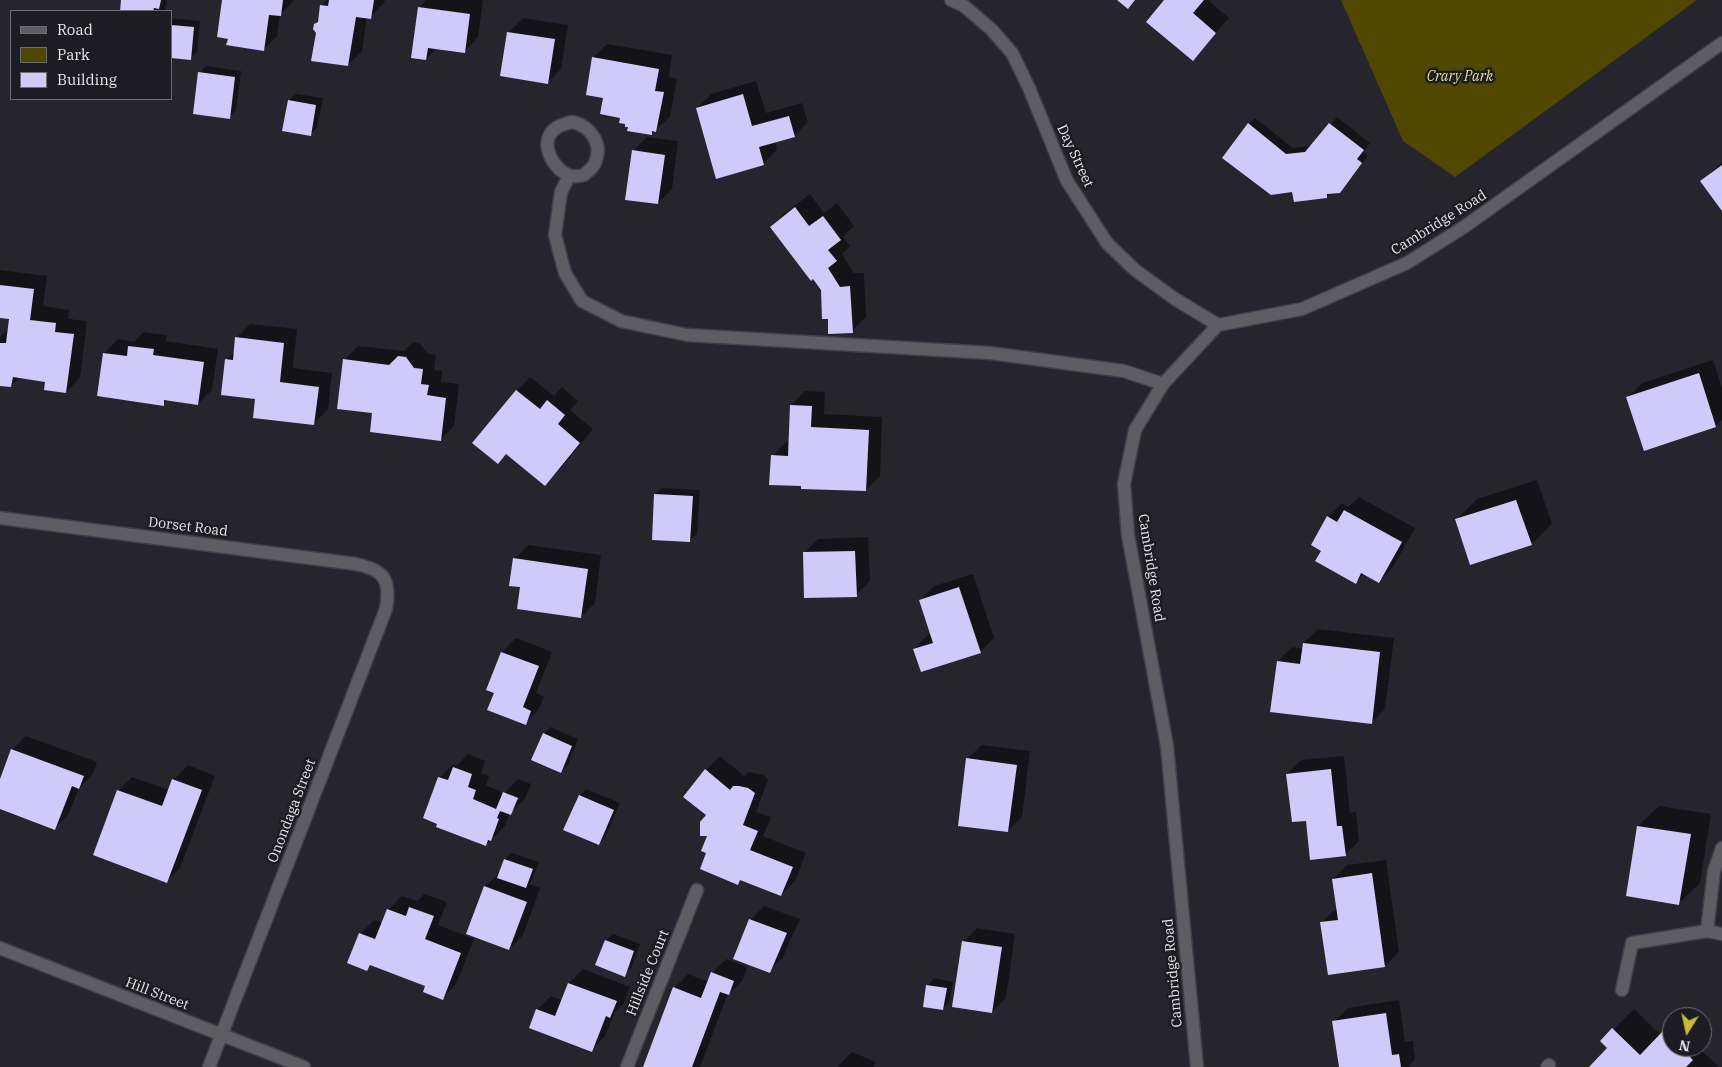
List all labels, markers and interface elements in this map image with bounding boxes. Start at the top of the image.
legend [10,10,172,100]
text: Road [57,20,93,39]
text: Park [57,45,90,64]
park label: Crary Park [1427,69,1493,85]
text: Building [57,70,117,89]
street label: Day Street [1053,122,1097,190]
street label: Cambridge Road [1388,187,1490,259]
street label: Cambridge Road [1134,513,1168,623]
street label: Dorset Road [147,514,229,540]
street label: Onondaga Street [265,757,319,865]
street label: Cambridge Road [1160,918,1186,1028]
street label: Hillside Court [623,928,673,1018]
street label: Hill Street [123,974,191,1014]
north arrow [1662,1007,1712,1057]
text: N [1678,1036,1692,1056]

